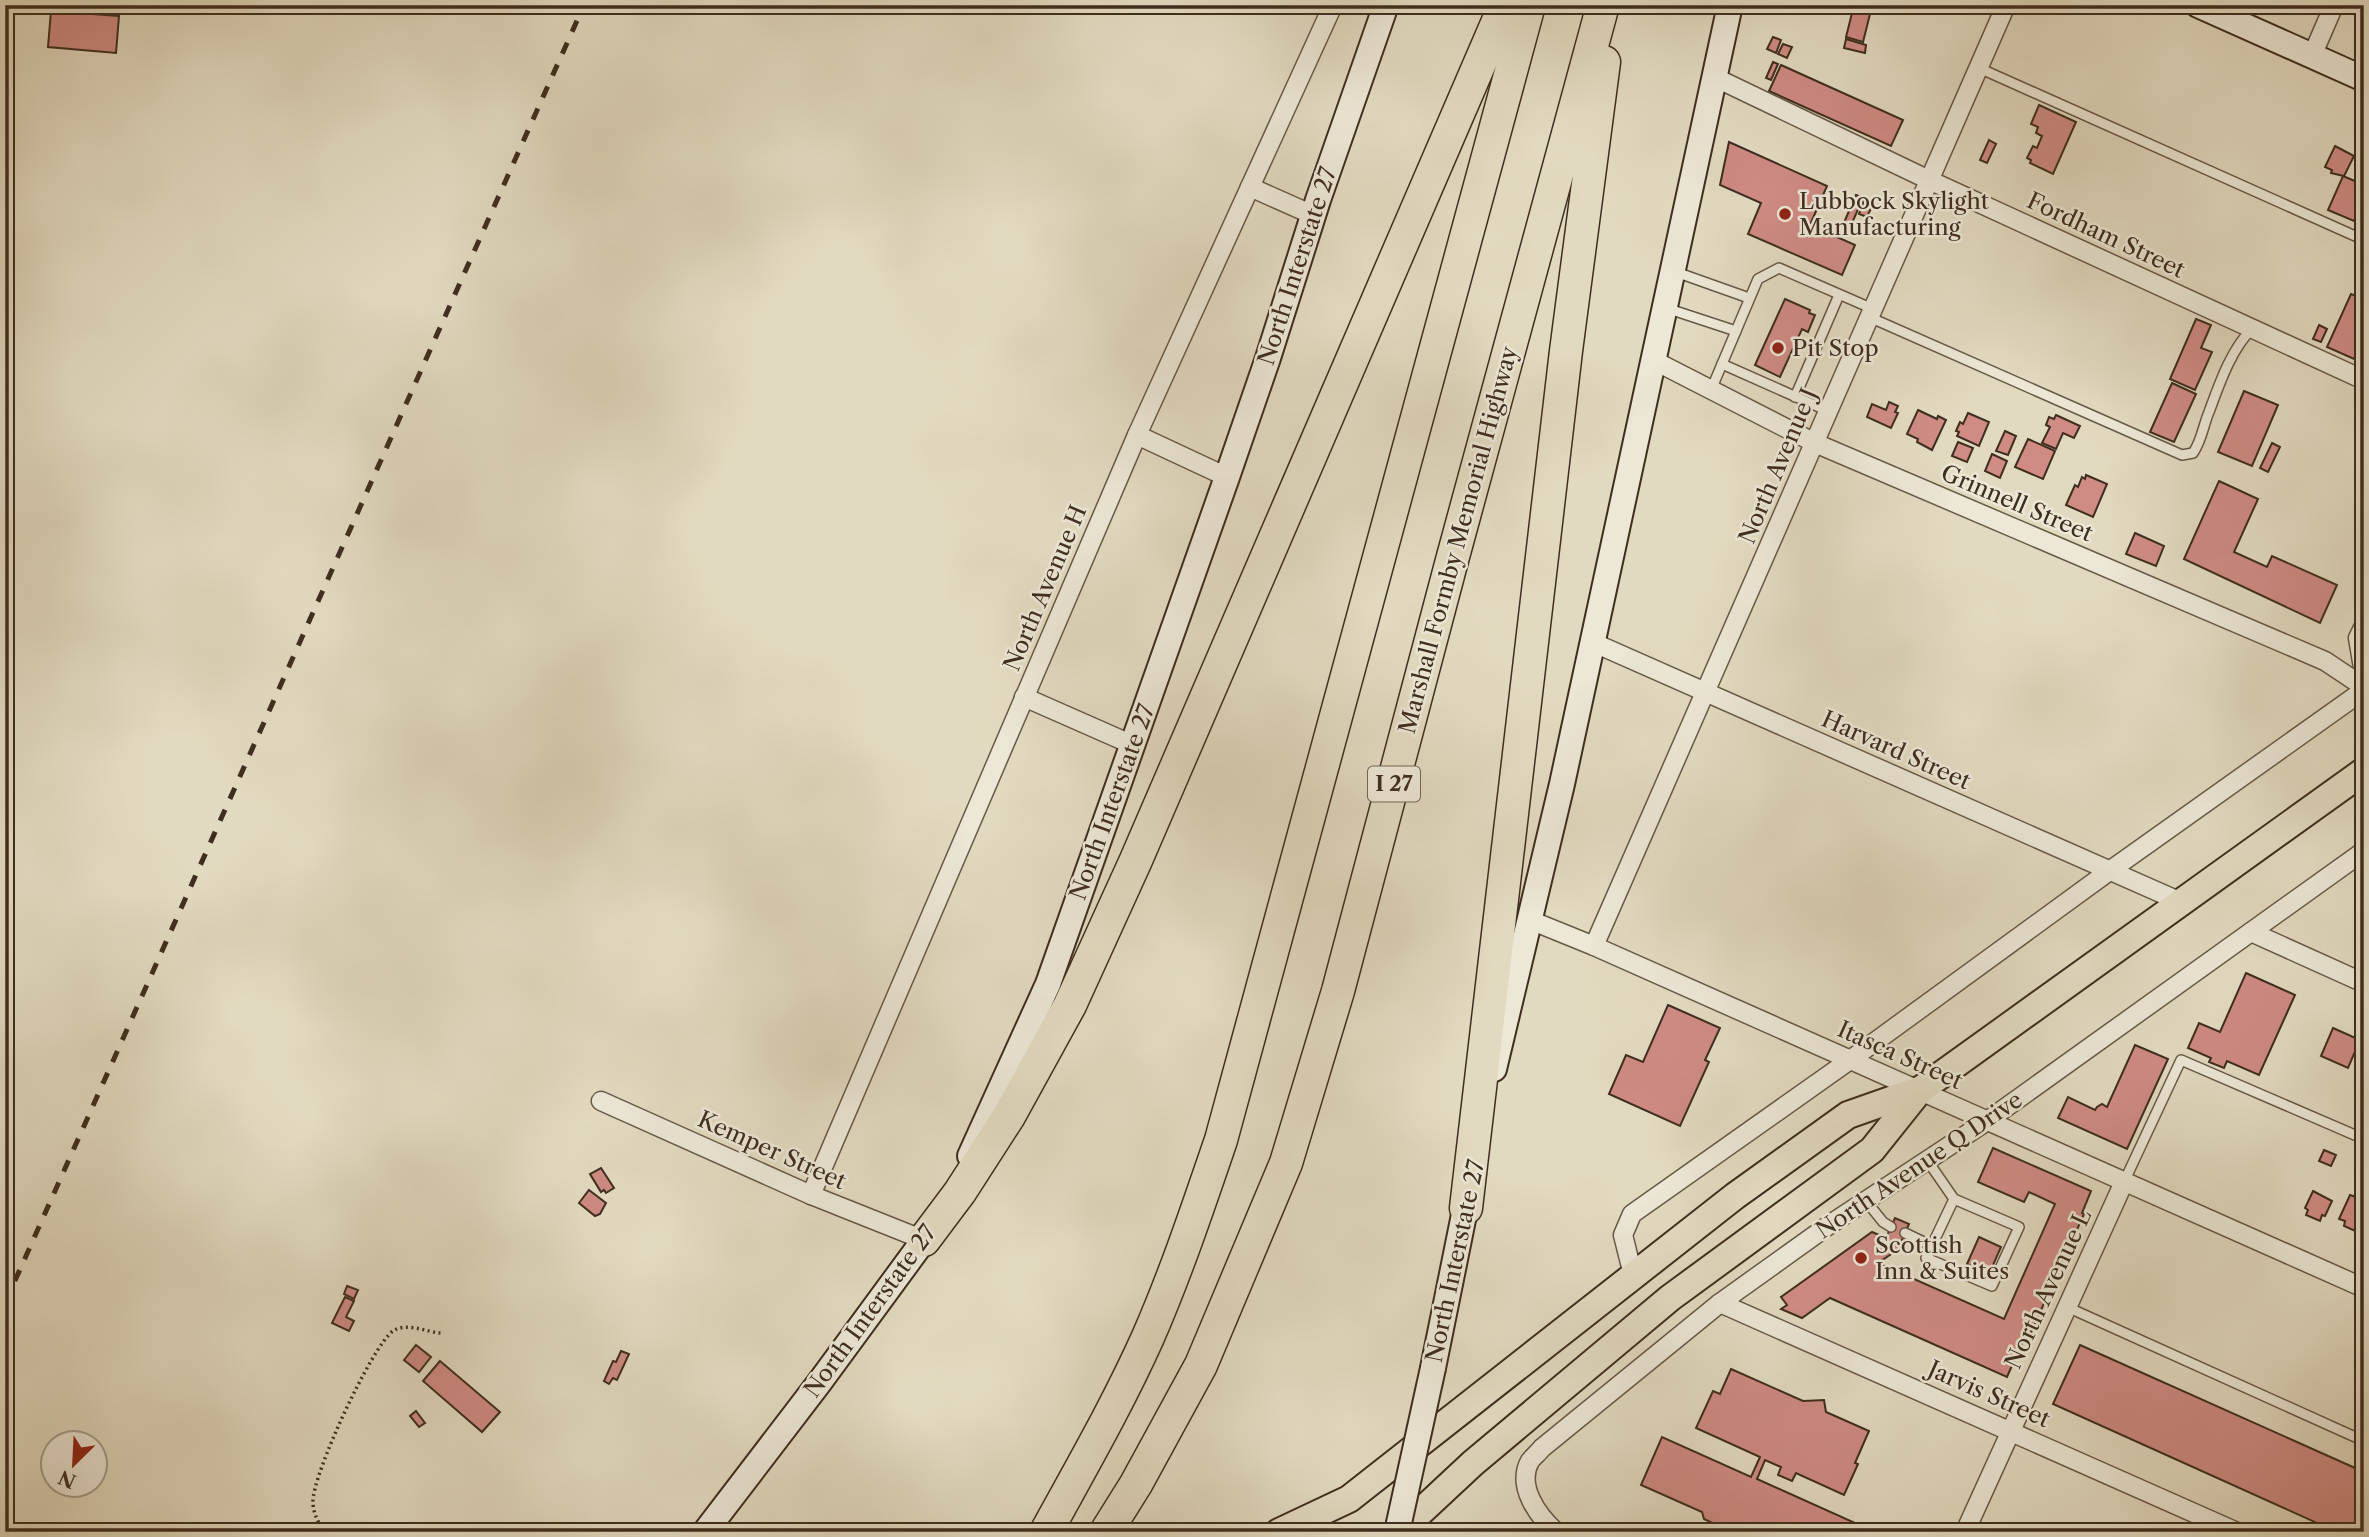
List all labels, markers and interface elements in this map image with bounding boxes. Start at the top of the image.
street label: North Interstate 27 [1252,163,1342,368]
street label: Fordham Street [2023,186,2189,284]
place label: Lubbock Skylight Manufacturing [1799,187,1989,241]
marker: Lubbock Skylight Manufacturing [1777,206,1793,222]
place label: Pit Stop [1792,334,1879,362]
marker: Pit Stop [1770,340,1786,356]
street label: Marshall Formby Memorial Highway [1393,343,1523,737]
street label: North Avenue J [1733,384,1823,548]
street label: Grinnell Street [1937,458,2097,548]
street label: North Avenue H [997,501,1093,675]
street label: North Interstate 27 [1064,700,1161,904]
street label: Harvard Street [1817,705,1975,795]
road number: I 27 [1368,766,1420,802]
street label: Itasca Street [1833,1015,1967,1095]
street label: North Avenue Q Drive [1811,1085,2027,1245]
street label: Kemper Street [694,1105,850,1195]
street label: North Interstate 27 [1420,1156,1490,1365]
street label: North Avenue L [1999,1205,2097,1373]
street label: North Interstate 27 [798,1219,942,1403]
place label: Scottish Inn & Suites [1875,1231,2009,1285]
marker: Scottish Inn & Suites [1853,1250,1869,1266]
street label: Jarvis Street [1921,1353,2054,1433]
north arrow [38,1428,108,1498]
text: N [55,1465,80,1493]

